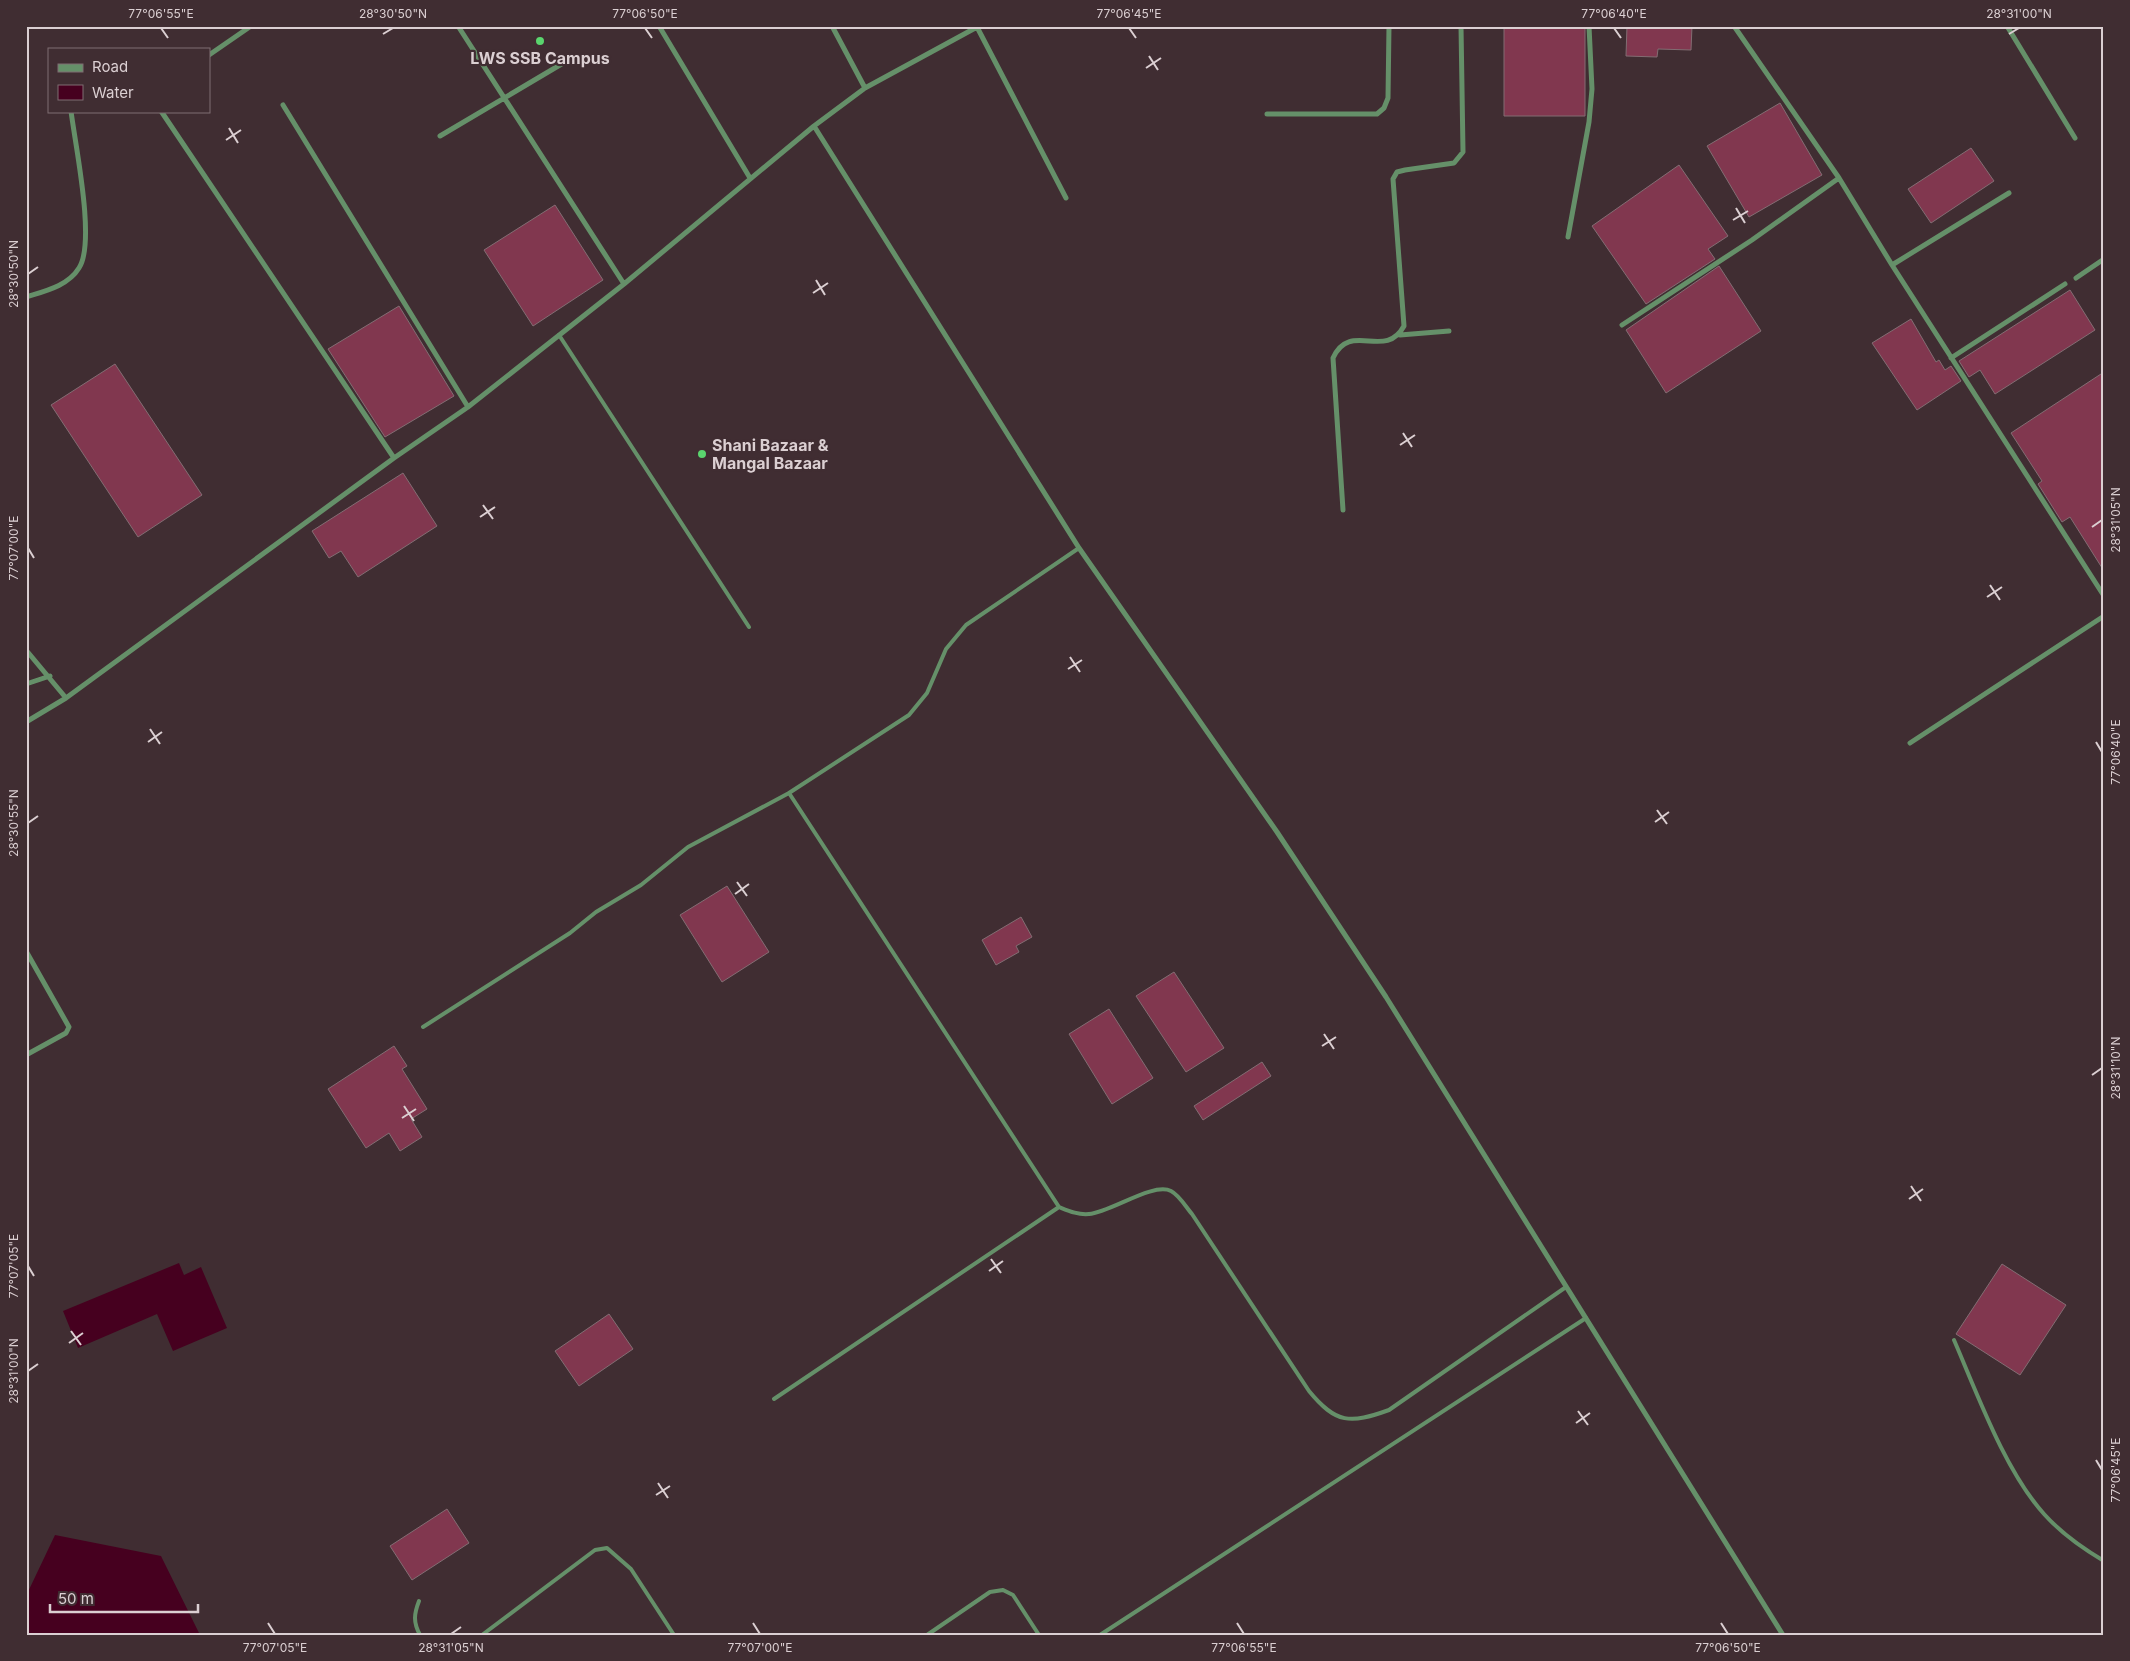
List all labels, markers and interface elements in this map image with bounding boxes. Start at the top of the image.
text: 77°06'55"E [128,6,194,21]
text: 28°30'50"N [359,6,427,21]
text: 77°06'50"E [612,6,678,21]
text: 77°06'45"E [1097,6,1162,21]
text: 77°06'40"E [1581,6,1647,21]
text: 28°31'00"N [1986,6,2052,21]
marker: LWS SSB Campus [534,35,546,47]
legend [48,48,210,112]
place label: LWS SSB Campus [470,48,610,68]
text: Road [92,57,128,76]
text: Water [92,83,134,102]
text: 28°30'50"N [6,240,21,308]
place label: Shani Bazaar & Mangal Bazaar [712,435,829,473]
marker: Shani Bazaar & Mangal Bazaar [696,448,708,460]
text: 28°31'05"N [2108,487,2123,553]
text: 77°07'00"E [6,516,21,580]
text: 77°06'40"E [2108,719,2123,785]
text: 28°30'55"N [6,789,21,857]
text: 28°31'10"N [2108,1036,2123,1100]
text: 77°07'05"E [6,1234,21,1298]
text: 28°31'00"N [6,1338,21,1404]
text: 77°06'45"E [2108,1438,2123,1503]
scale bar [50,1581,198,1613]
text: 50 m [58,1589,94,1608]
text: 77°07'05"E [243,1640,307,1655]
text: 28°31'05"N [418,1640,484,1655]
text: 77°07'00"E [728,1640,792,1655]
text: 77°06'55"E [1211,1640,1277,1655]
text: 77°06'50"E [1695,1640,1761,1655]

